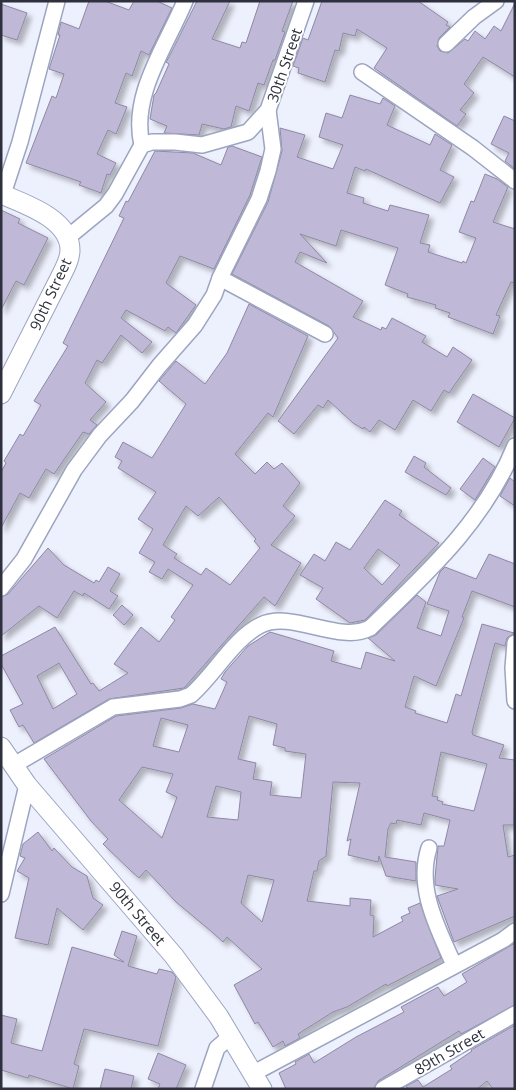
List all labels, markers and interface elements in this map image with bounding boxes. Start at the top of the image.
street label: 30th Street [262,25,306,105]
street label: 90th Street [25,255,75,333]
street label: 90th Street [105,877,171,949]
street label: 89th Street [410,1023,488,1079]

